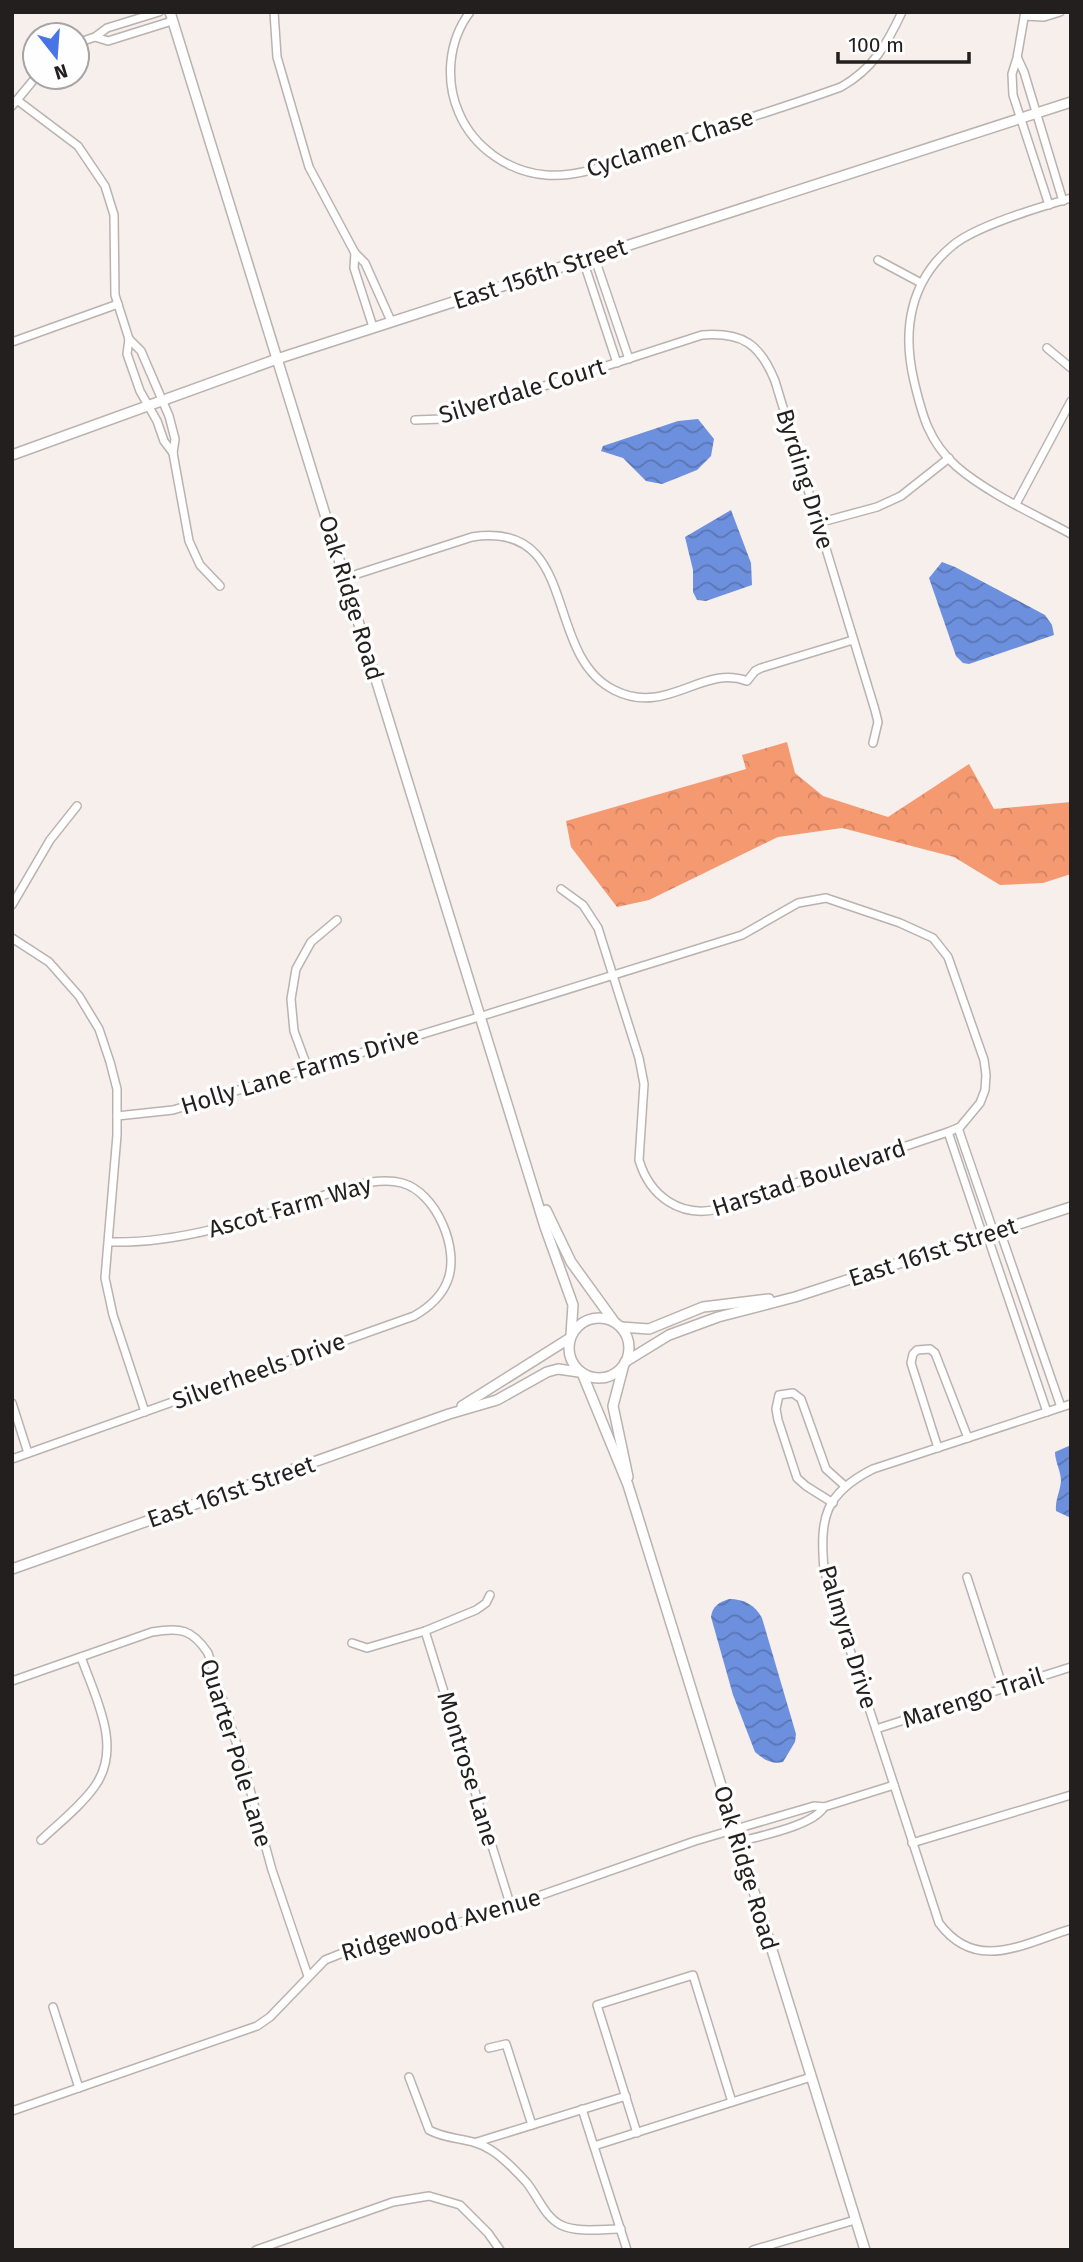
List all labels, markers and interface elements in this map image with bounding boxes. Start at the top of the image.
north arrow [21,21,91,91]
scale bar [838,21,969,65]
text: 100 m [848,32,904,58]
text: N [51,59,70,85]
street label: Cyclamen Chase [583,103,757,183]
street label: East 156th Street [450,233,631,315]
street label: Silverdale Court [435,352,609,430]
street label: Byrding Drive [770,405,840,553]
street label: Oak Ridge Road [313,512,389,684]
street label: Holly Lane Farms Drive [177,1021,423,1121]
street label: Harstad Boulevard [709,1134,909,1222]
street label: Ascot Farm Way [205,1170,375,1244]
street label: East 161st Street [845,1211,1021,1292]
street label: Silverheels Drive [169,1327,349,1415]
street label: East 161st Street [144,1450,319,1534]
street label: Palmyra Drive [813,1562,883,1712]
street label: Quarter Pole Lane [194,1655,278,1851]
street label: Marengo Trail [899,1662,1047,1734]
street label: Montrose Lane [431,1688,505,1850]
street label: Oak Ridge Road [708,1782,784,1954]
street label: Ridgewood Avenue [338,1883,544,1967]

